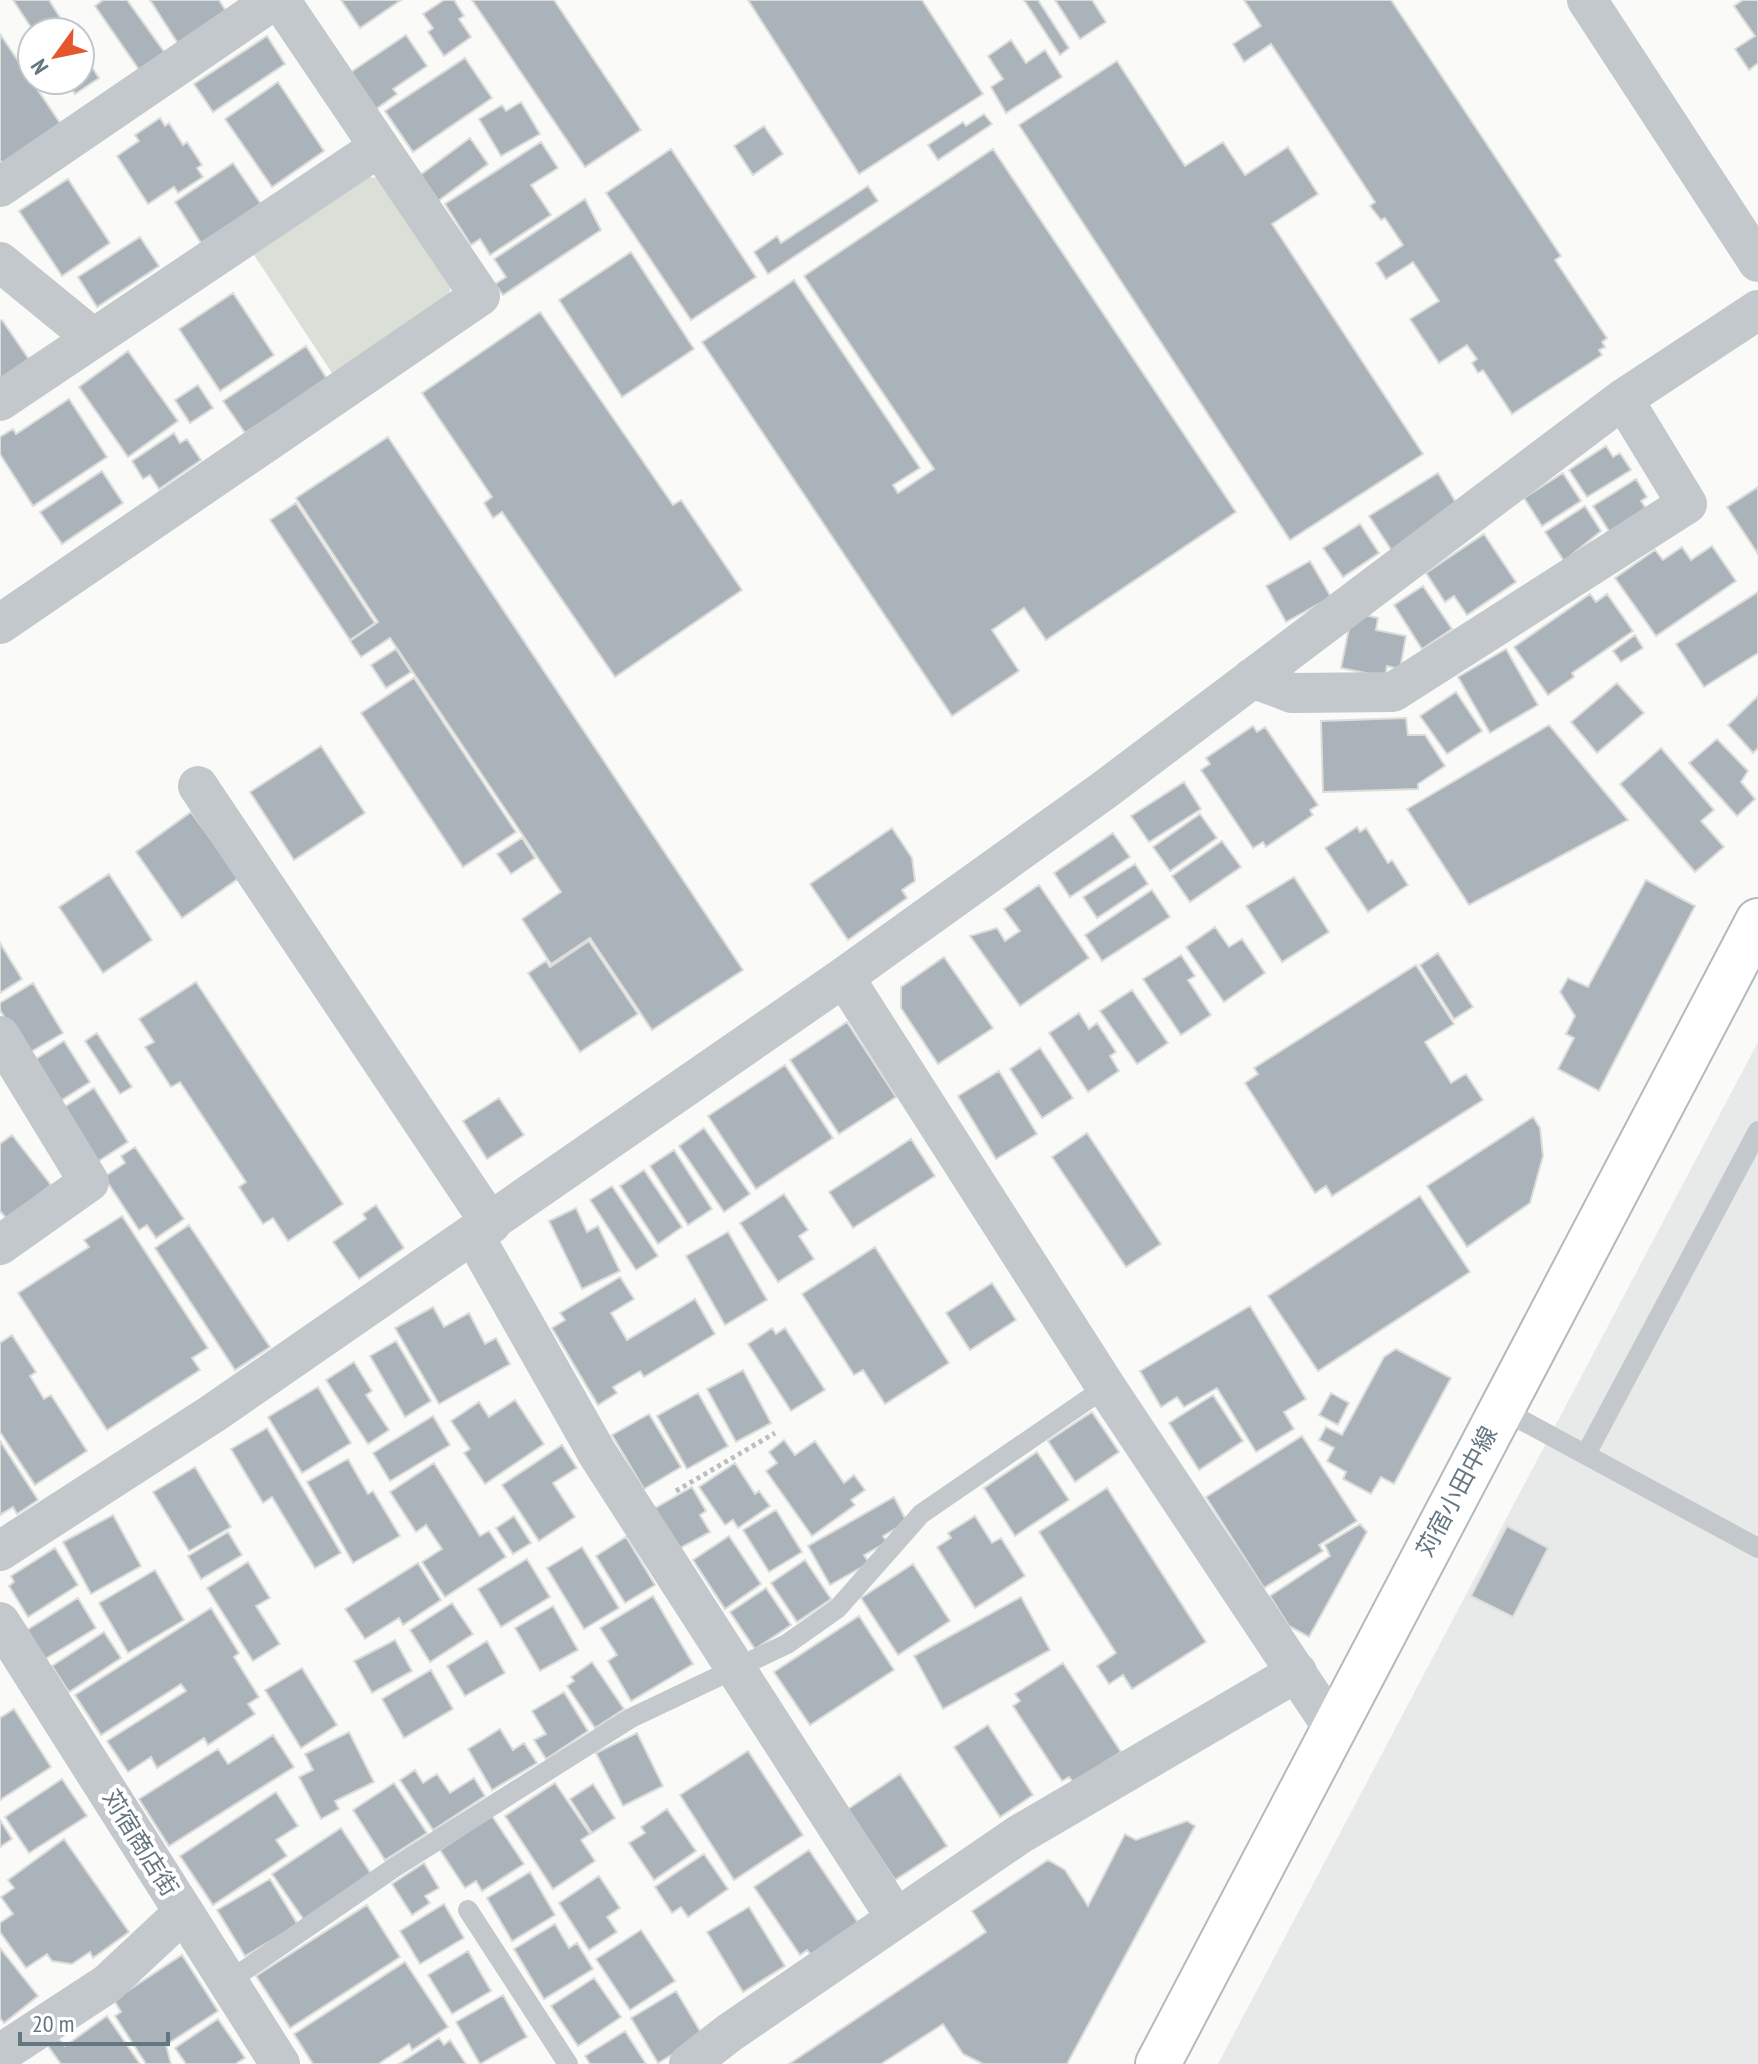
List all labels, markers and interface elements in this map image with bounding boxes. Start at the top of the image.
north arrow [16,16,96,96]
text: N [24,54,54,80]
street label: 苅宿小田中線 [1409,1421,1504,1563]
street label: 苅宿商店街 [95,1784,185,1902]
scale bar [20,1996,168,2046]
text: 20 m [32,2008,74,2039]

